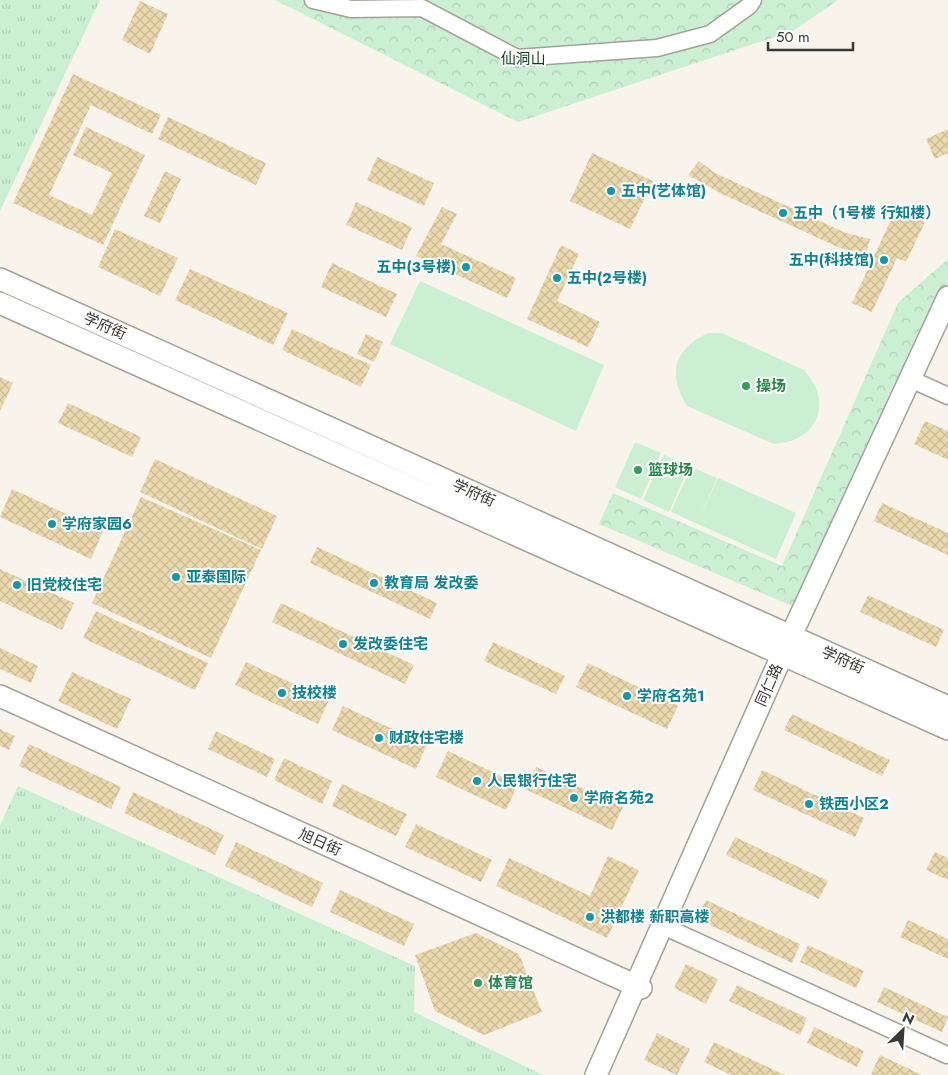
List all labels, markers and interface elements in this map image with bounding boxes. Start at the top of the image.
scale bar [768,20,853,52]
text: 50 m [776,26,810,48]
park label: 仙洞山 [500,48,546,70]
place label: 五中(艺体馆) [621,180,706,202]
marker: 五中(艺体馆) [605,185,617,197]
place label: 五中（1号楼 行知楼） [793,202,940,224]
marker: 五中（1号楼 行知楼） [777,207,789,219]
place label: 五中(科技馆) [789,249,874,271]
marker: 五中(科技馆) [878,254,890,266]
place label: 五中(3号楼) [376,256,456,278]
marker: 五中(3号楼) [460,261,472,273]
place label: 五中(2号楼) [567,267,647,289]
marker: 五中(2号楼) [551,272,563,284]
street label: 学府街 [80,307,130,345]
place label: 操场 [756,375,786,397]
marker: 操场 [740,380,752,392]
place label: 篮球场 [648,459,693,481]
marker: 篮球场 [632,464,644,476]
street label: 学府街 [449,474,499,512]
place label: 学府家园6 [62,513,132,535]
marker: 学府家园6 [46,518,58,530]
place label: 亚泰国际 [186,566,246,588]
marker: 亚泰国际 [170,571,182,583]
place label: 教育局 发改委 [384,572,479,594]
place label: 旧党校住宅 [27,574,102,596]
marker: 教育局 发改委 [368,577,380,589]
marker: 旧党校住宅 [11,579,23,591]
place label: 发改委住宅 [353,633,428,655]
marker: 发改委住宅 [337,638,349,650]
street label: 学府街 [818,641,868,679]
street label: 同仁路 [750,660,788,710]
place label: 技校楼 [292,682,337,704]
place label: 学府名苑1 [637,685,705,707]
marker: 技校楼 [276,687,288,699]
marker: 学府名苑1 [621,690,633,702]
place label: 财政住宅楼 [389,727,464,749]
marker: 财政住宅楼 [373,732,385,744]
place label: 人民银行住宅 [487,770,577,792]
marker: 人民银行住宅 [471,775,483,787]
place label: 学府名苑2 [584,787,654,809]
marker: 学府名苑2 [568,792,580,804]
place label: 铁西小区2 [819,793,889,815]
marker: 铁西小区2 [803,798,815,810]
street label: 旭日街 [295,823,345,861]
place label: 洪都楼 新职高楼 [600,906,710,928]
marker: 洪都楼 新职高楼 [584,911,596,923]
place label: 体育馆 [488,972,533,994]
marker: 体育馆 [472,977,484,989]
north arrow [878,1005,928,1055]
text: N [899,1007,918,1030]

